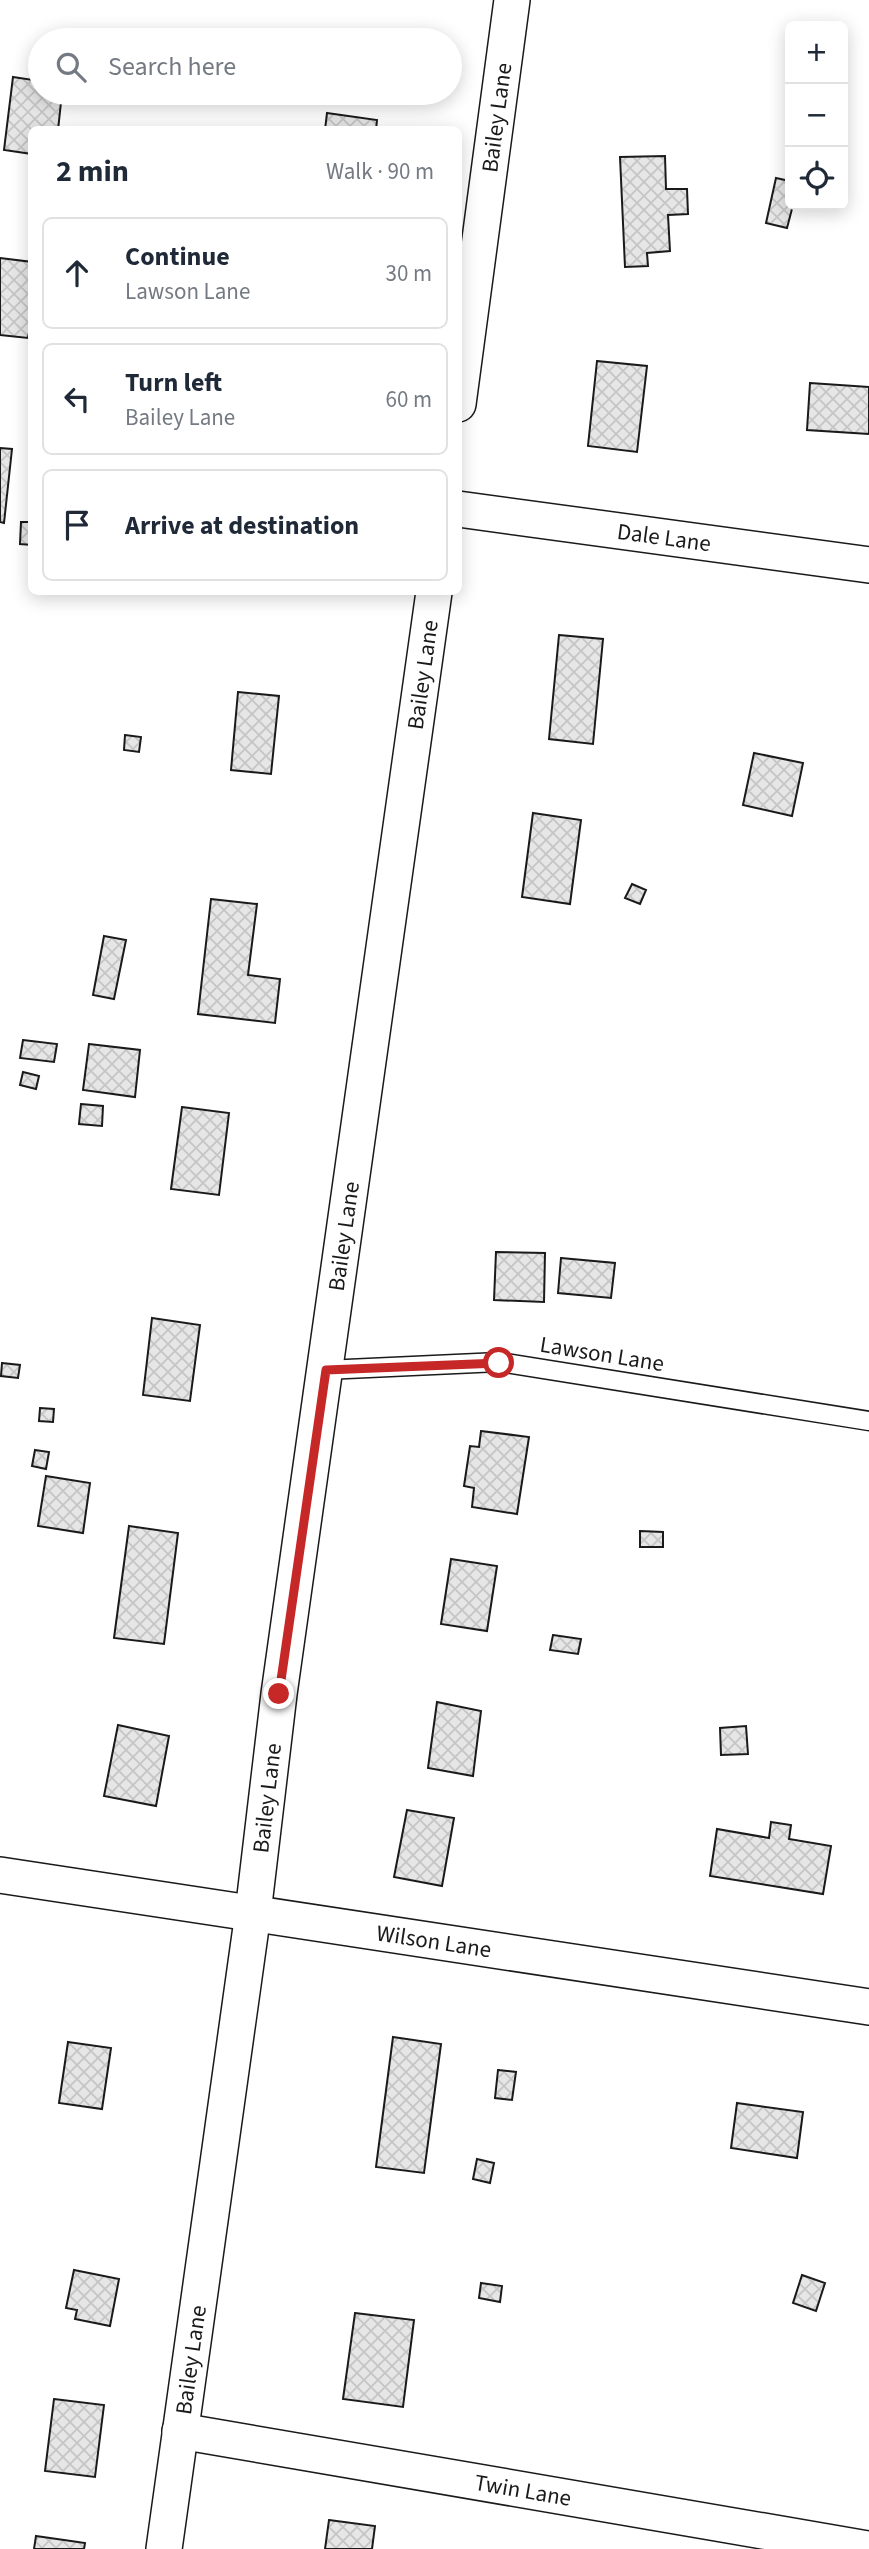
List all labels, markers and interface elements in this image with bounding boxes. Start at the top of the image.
map controls [785,21,848,210]
button: + [785,21,848,84]
search box [28,28,462,105]
icon: search [52,48,90,86]
text: Search here [108,48,236,85]
street label: Bailey Lane [473,61,520,174]
button: − [785,84,848,147]
button: locate [785,147,848,210]
text: 2 min [56,150,129,193]
text: Walk · 90 m [326,155,434,188]
text: Continue [125,238,230,275]
icon: ahead [58,254,96,292]
text: 30 m [385,257,432,290]
text: Lawson Lane [125,275,250,308]
text: Turn left [125,364,222,401]
icon: left [58,380,96,418]
text: 60 m [385,383,432,416]
text: Bailey Lane [125,401,235,434]
icon: arrive [58,506,96,544]
text: Arrive at destination [125,507,359,544]
street label: Dale Lane [615,514,713,560]
street label: Bailey Lane [398,618,446,732]
street label: Bailey Lane [319,1179,367,1293]
street label: Lawson Lane [538,1328,666,1380]
route start [483,1347,514,1378]
route end [263,1678,294,1709]
street label: Bailey Lane [244,1741,290,1855]
street label: Wilson Lane [374,1916,494,1966]
street label: Bailey Lane [166,2303,214,2417]
street label: Twin Lane [472,2465,574,2514]

